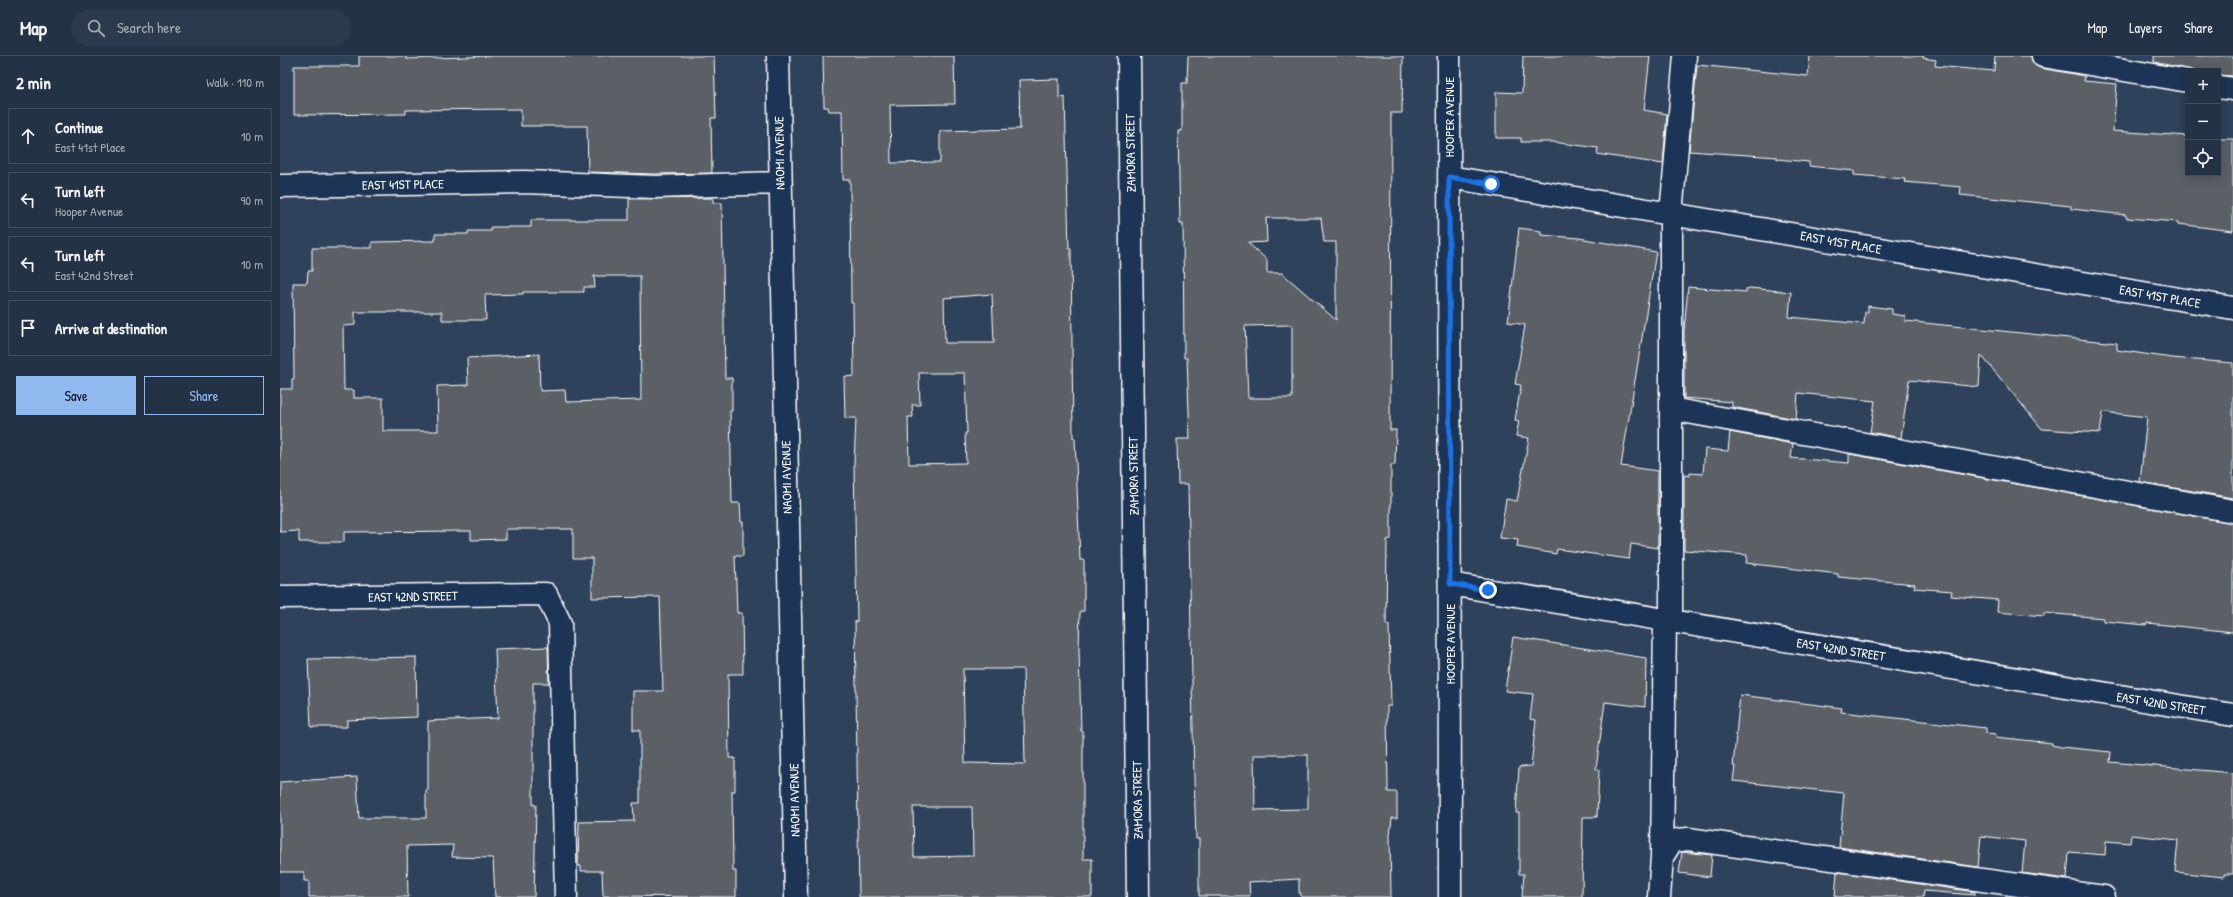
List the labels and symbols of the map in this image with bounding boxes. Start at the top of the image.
street label: HOOPER AVENUE [1440,76,1458,157]
street label: ZAMORA STREET [1120,113,1140,192]
street label: NAOMI AVENUE [769,116,789,190]
street label: EAST 41ST PLACE [362,174,444,194]
route start [1482,175,1500,193]
street label: EAST 41ST PLACE [1799,226,1883,258]
street label: EAST 41ST PLACE [2118,280,2202,312]
street label: ZAMORA STREET [1123,436,1143,515]
street label: NAOMI AVENUE [776,440,796,514]
route end [1479,581,1497,599]
street label: EAST 42ND STREET [368,586,459,606]
street label: HOOPER AVENUE [1441,603,1459,684]
street label: EAST 42ND STREET [1795,633,1888,665]
street label: EAST 42ND STREET [2115,687,2208,719]
street label: ZAMORA STREET [1127,760,1147,839]
street label: NAOMI AVENUE [784,763,804,837]

